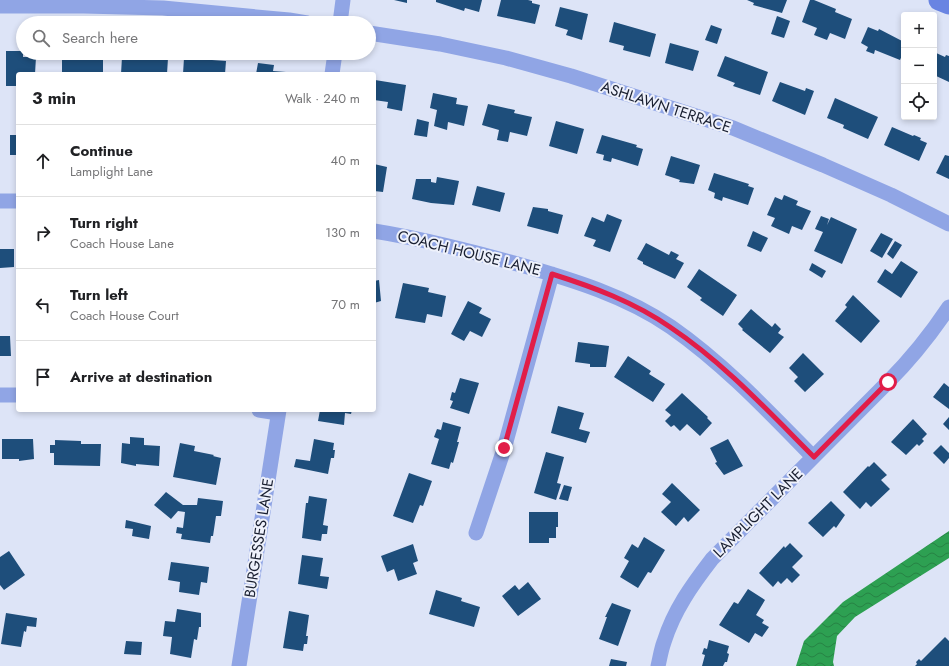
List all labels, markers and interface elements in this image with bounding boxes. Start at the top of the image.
map controls [901,12,937,120]
button: + [901,12,937,48]
search box [16,16,376,60]
icon: search [30,27,52,49]
text: Search here [62,27,138,49]
button: − [901,48,937,84]
street label: ASHLAWN TERRACE [598,76,734,138]
button: locate [901,84,937,120]
text: 3 min [32,86,76,110]
text: Walk · 240 m [285,89,360,108]
text: Continue [70,140,133,162]
icon: ahead [32,150,54,172]
text: 40 m [331,151,360,170]
text: Lamplight Lane [70,162,153,181]
text: Turn right [70,212,138,234]
icon: right [32,222,54,244]
text: 130 m [325,223,360,242]
street label: COACH HOUSE LANE [395,225,543,281]
text: Coach House Lane [70,234,174,253]
text: Turn left [70,284,128,306]
icon: left [32,294,54,316]
text: 70 m [331,295,360,314]
text: Coach House Court [70,306,179,325]
icon: arrive [32,366,54,388]
text: Arrive at destination [70,366,212,388]
route start [879,373,897,391]
route end [495,439,513,457]
street label: LAMPLIGHT LANE [708,463,808,563]
street label: BURGESSES LANE [239,477,279,599]

